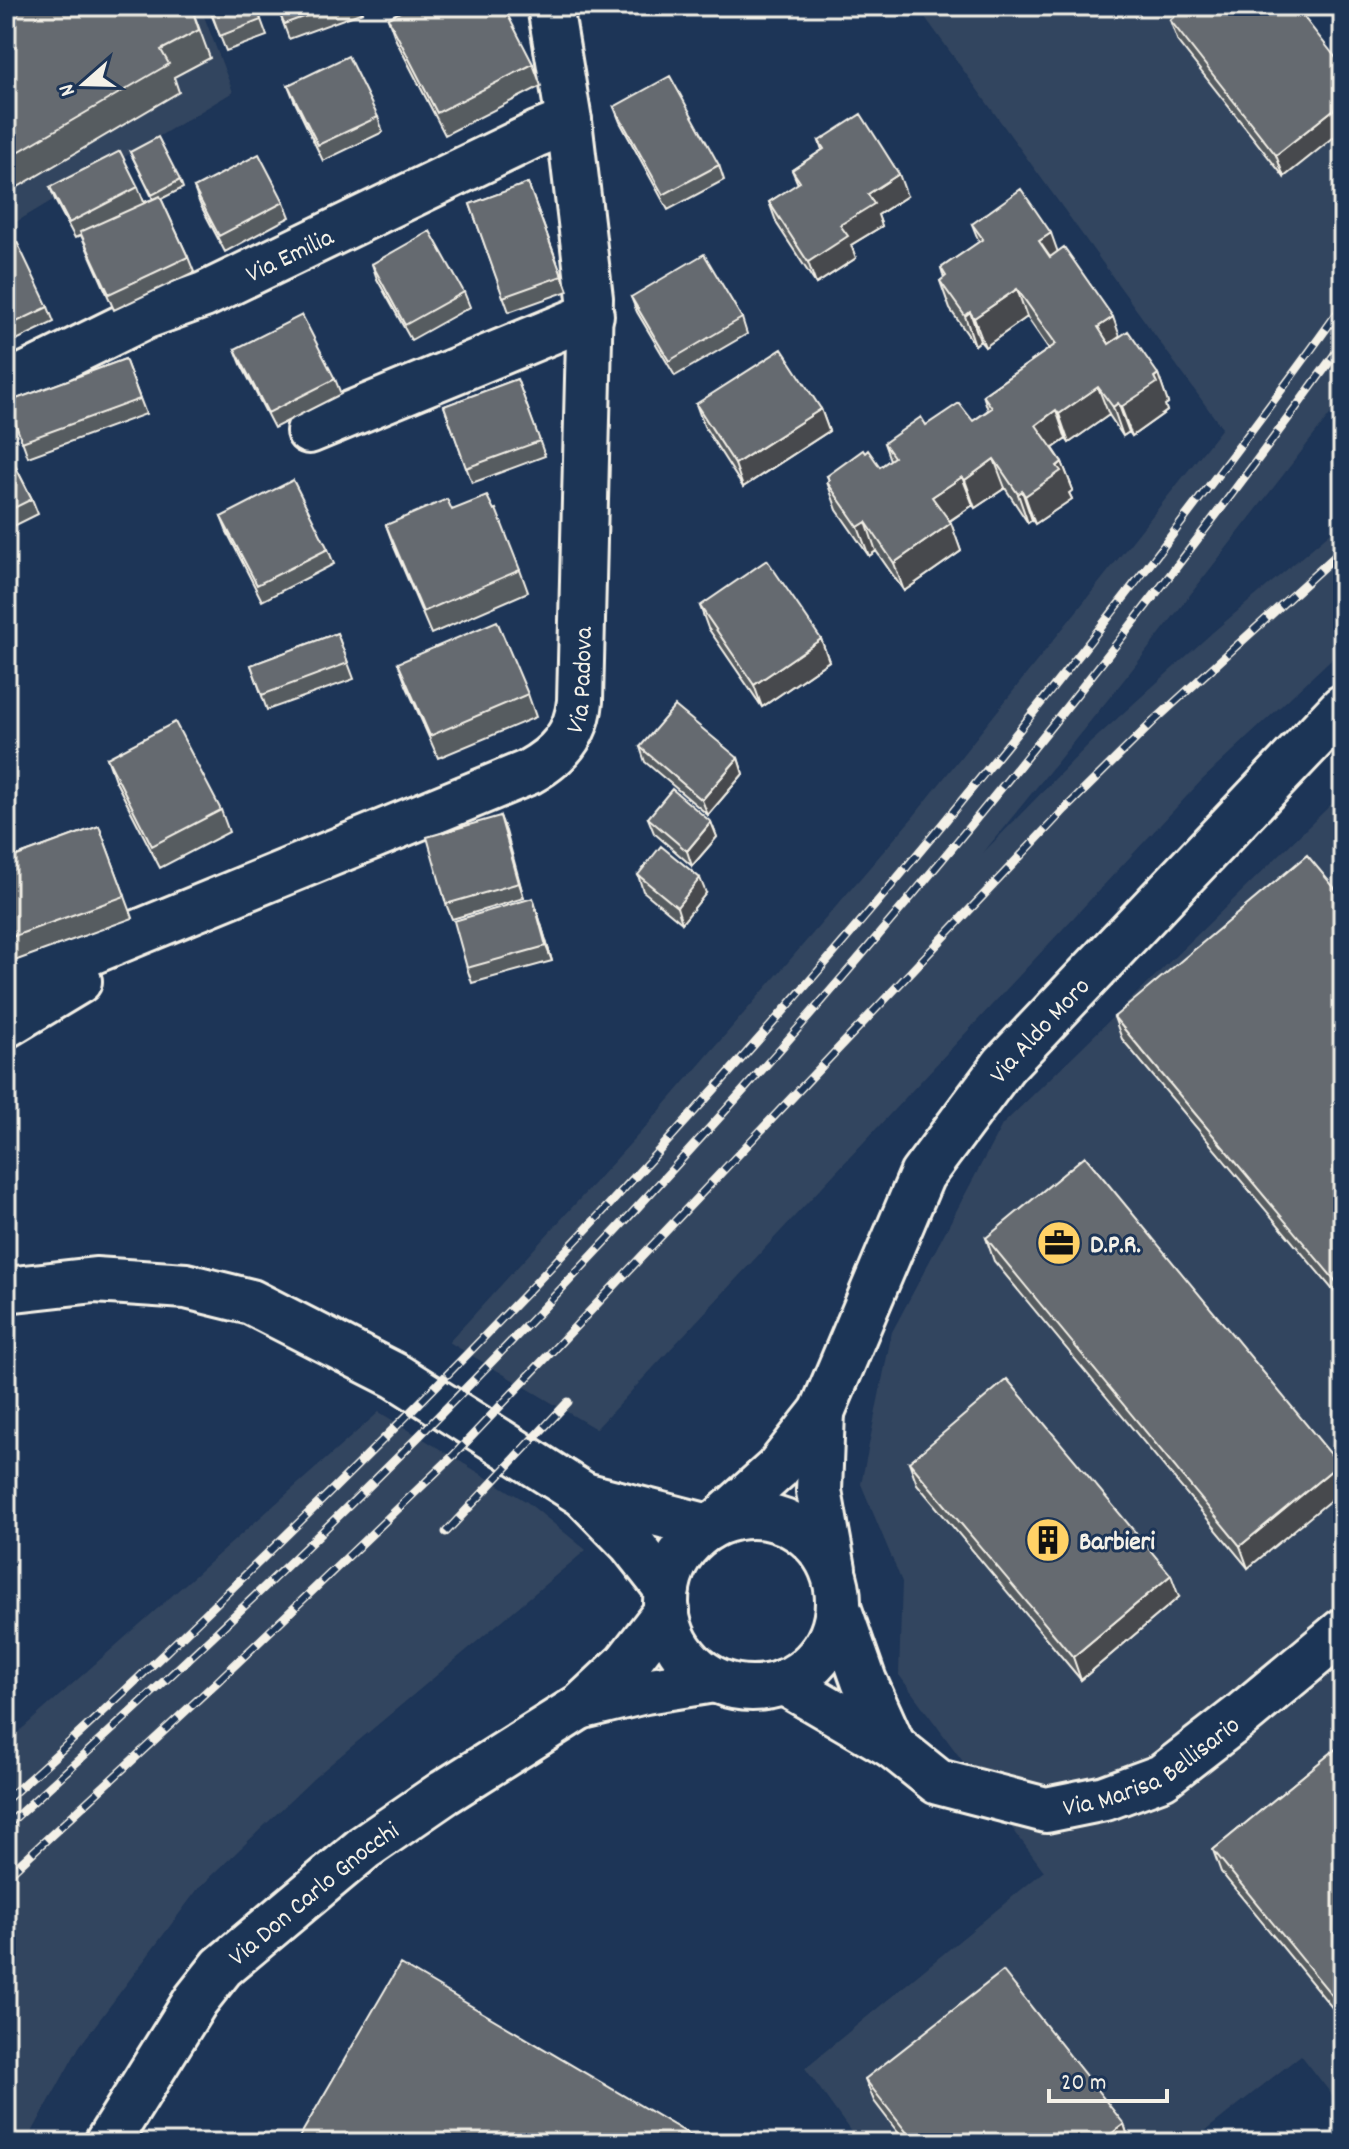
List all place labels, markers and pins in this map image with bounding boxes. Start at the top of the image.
office icon: D.P.R. [1035,1219,1083,1267]
place label: D.P.R. [1090,1228,1141,1265]
building icon: Barbieri [1024,1516,1072,1564]
place label: Barbieri [1079,1525,1155,1562]

